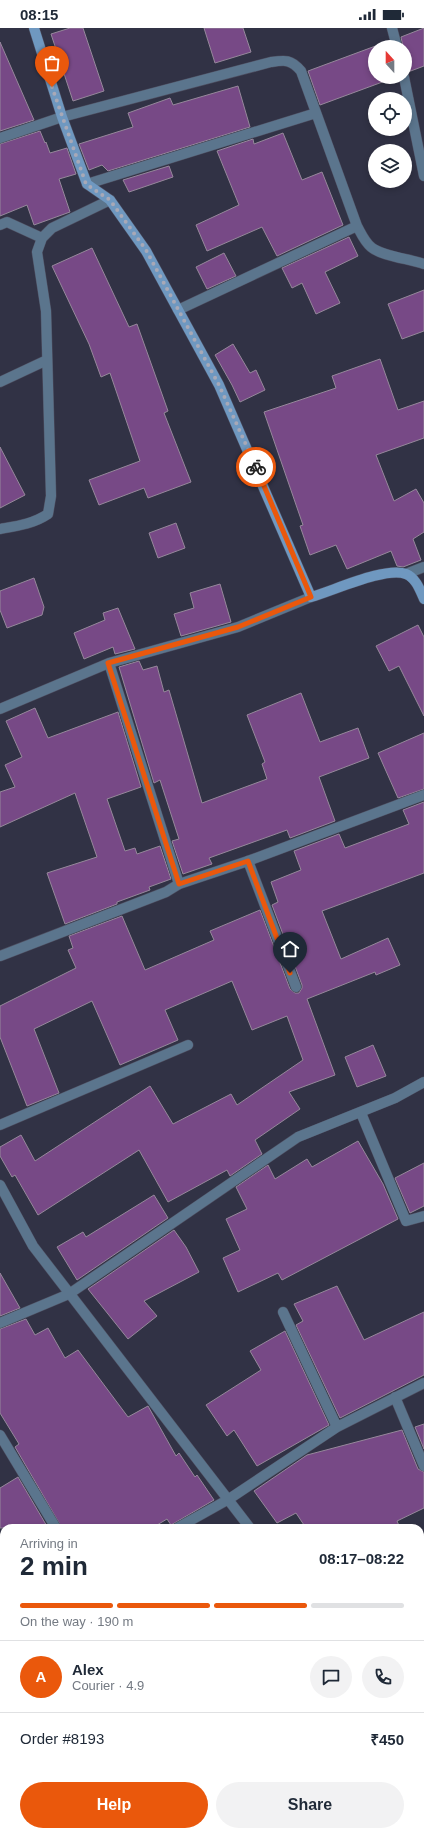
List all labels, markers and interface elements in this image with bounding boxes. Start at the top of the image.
text: 08:15 [20,6,58,23]
north arrow [368,40,412,84]
map controls [368,40,412,188]
pin [35,46,69,87]
icon: bag [41,52,63,74]
button: locate [368,92,412,136]
button: layers [368,144,412,188]
courier [236,447,276,487]
icon: bike [245,456,267,478]
pin [273,932,307,973]
icon: home [279,938,301,960]
text: Arriving in [20,1536,78,1551]
text: 08:17–08:22 [319,1550,404,1567]
text: 2 min [20,1551,88,1581]
text: On the way · 190 m [20,1614,133,1629]
button: chat [310,1656,352,1698]
button: phone [362,1656,404,1698]
text: Alex [72,1661,104,1678]
text: A [36,1668,46,1685]
text: Courier · 4.9 [72,1678,144,1693]
text: Order #8193 [20,1730,104,1747]
text: ₹450 [370,1731,404,1748]
button: Help [20,1782,208,1828]
button: Share [216,1782,404,1828]

